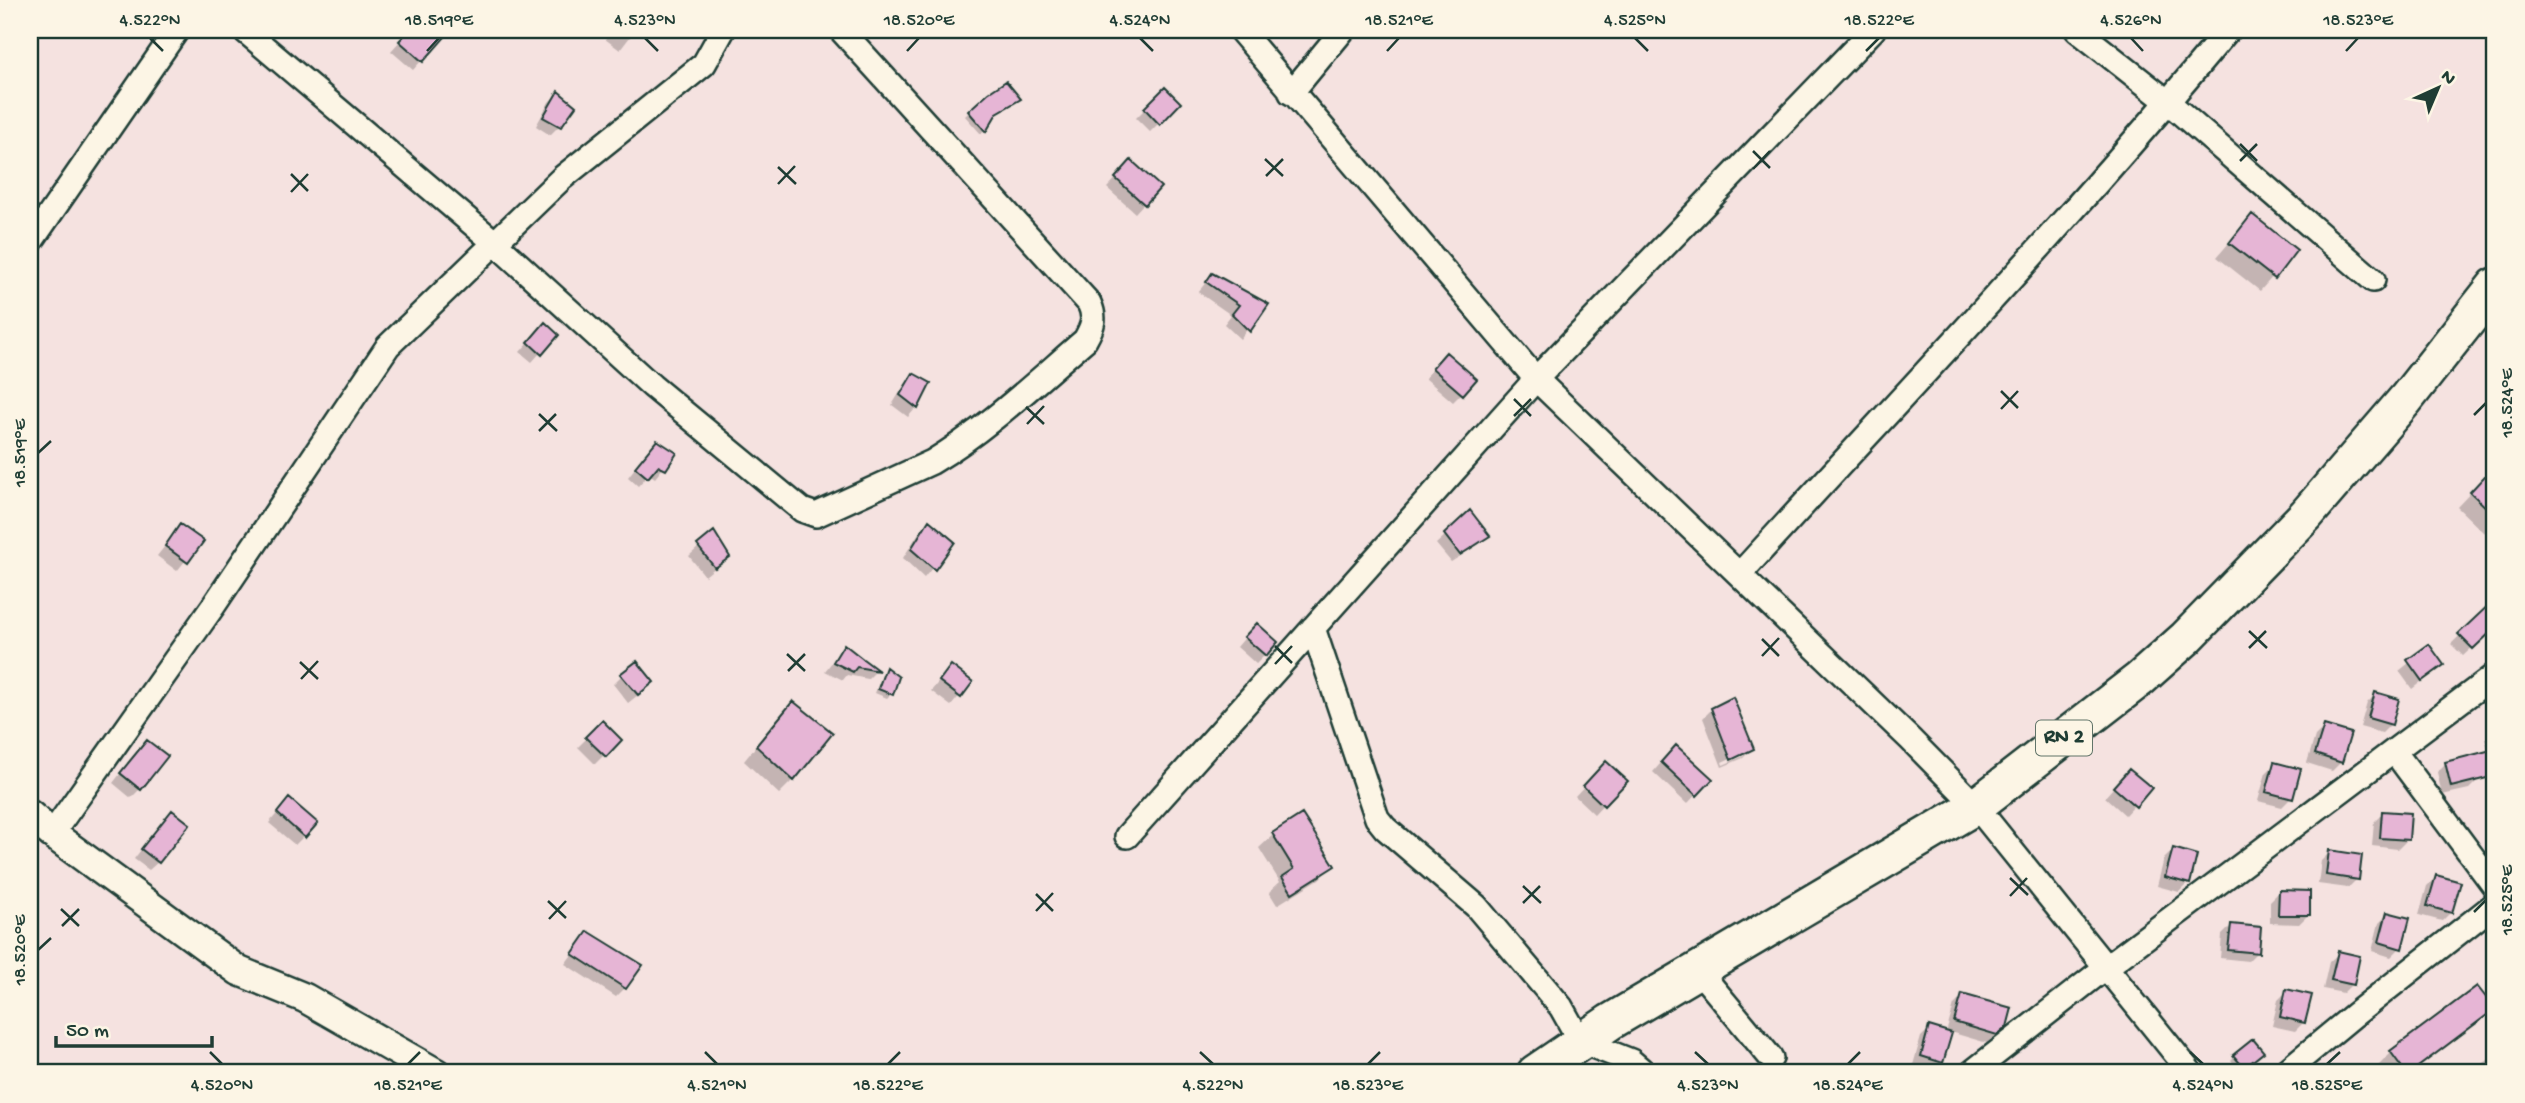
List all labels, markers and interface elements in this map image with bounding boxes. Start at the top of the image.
text: 4.522°N [119,11,181,32]
text: 18.519°E [404,11,474,32]
text: 4.523°N [614,11,676,32]
text: 18.520°E [883,11,955,32]
text: 4.524°N [1110,11,1170,32]
text: 18.521°E [1364,11,1434,32]
text: 4.525°N [1604,11,1666,32]
text: 18.522°E [1843,11,1914,32]
text: 4.526°N [2100,11,2162,32]
text: 18.523°E [2322,11,2394,32]
north arrow [2402,52,2472,122]
text: N [2435,66,2460,91]
text: 18.524°E [2498,368,2519,438]
text: 18.519°E [11,418,32,488]
road number: RN 2 [2036,720,2092,756]
text: 18.525°E [2498,864,2519,936]
text: 18.520°E [11,914,32,986]
scale bar [56,1005,212,1049]
text: 50 m [66,1020,109,1045]
text: 4.520°N [191,1076,253,1097]
text: 18.521°E [373,1076,443,1097]
text: 4.521°N [687,1076,747,1097]
text: 18.522°E [852,1076,923,1097]
text: 4.522°N [1182,1076,1244,1097]
text: 18.523°E [1332,1076,1404,1097]
text: 4.523°N [1677,1076,1739,1097]
text: 18.524°E [1813,1076,1883,1097]
text: 4.524°N [2173,1076,2233,1097]
text: 18.525°E [2291,1076,2363,1097]

